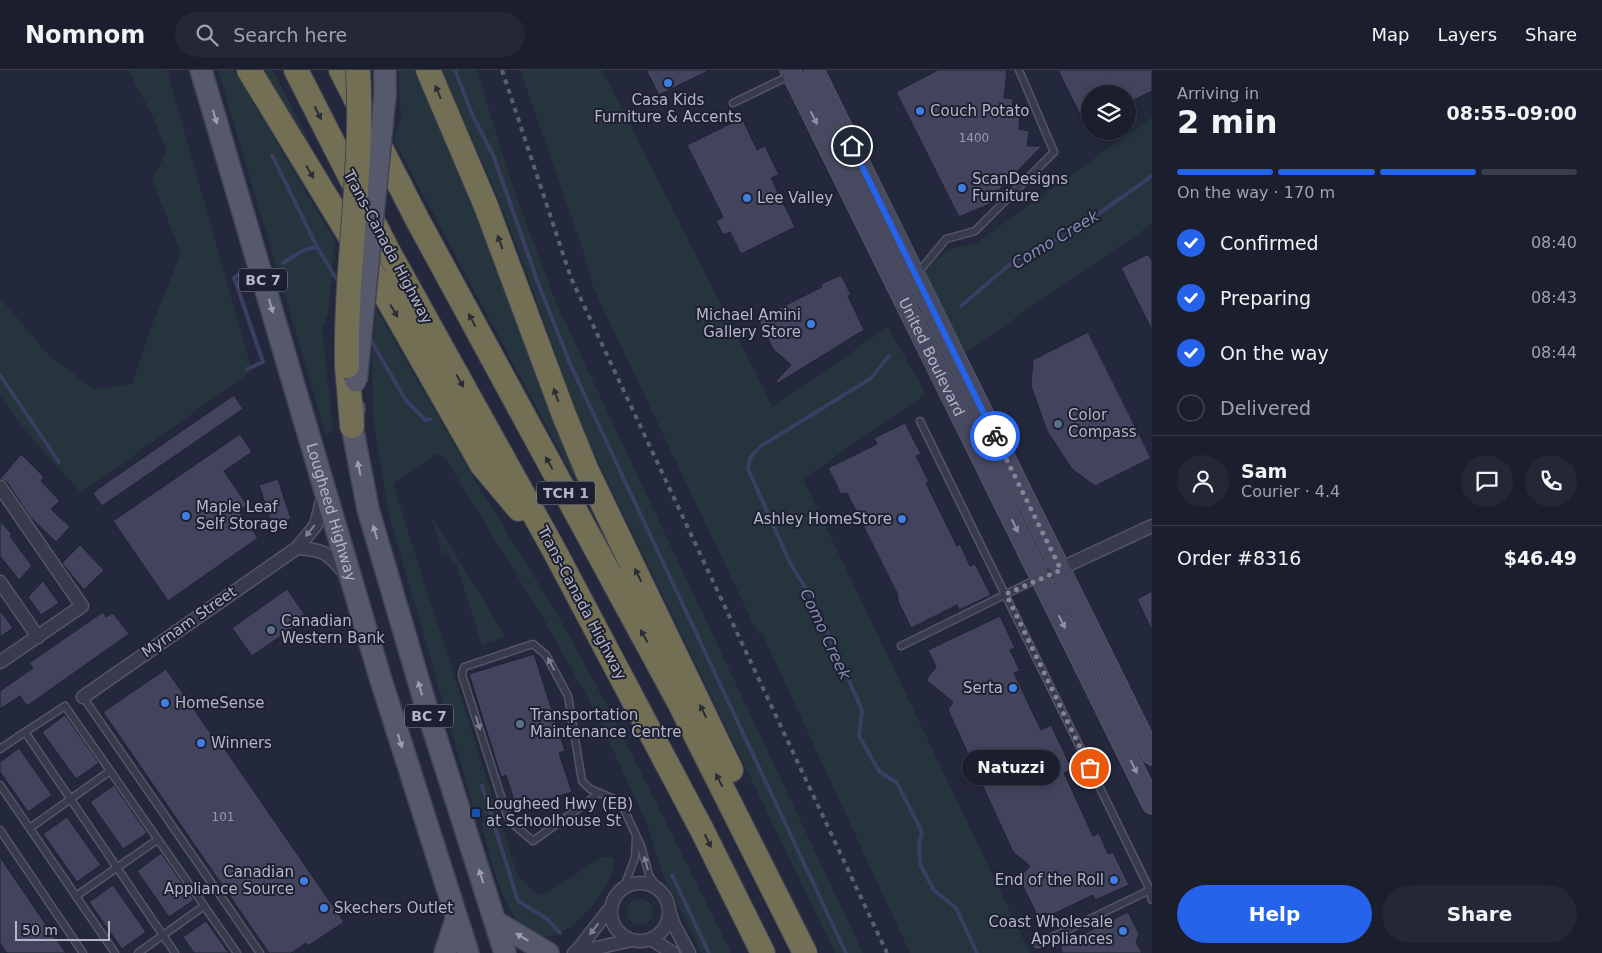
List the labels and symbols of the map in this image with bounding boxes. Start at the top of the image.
marker: Casa Kids Furniture & Accents [662,77,674,89]
one-way arrow [433,85,441,99]
place label: Casa Kids Furniture & Accents [594,91,742,126]
place label: Couch Potato [930,102,1030,120]
marker: Couch Potato [914,105,926,117]
one-way arrow [314,106,323,121]
one-way arrow [212,109,220,124]
one-way arrow [810,110,818,125]
pin [831,125,873,167]
house number: 1400 [959,131,989,145]
one-way arrow [305,166,314,179]
street label: Trans-Canada Highway [339,166,436,327]
place label: ScanDesigns Furniture [972,170,1068,205]
marker: ScanDesigns Furniture [956,182,968,194]
place label: Lee Valley [757,189,833,207]
marker: Lee Valley [741,192,753,204]
water label: Como Creek [1008,206,1103,273]
one-way arrow [496,235,503,250]
road number: BC 7 [239,268,287,292]
street label: United Boulevard [895,295,968,419]
one-way arrow [268,299,276,314]
one-way arrow [390,304,399,317]
place label: Michael Amini Gallery Store [696,306,801,341]
one-way arrow [467,313,476,327]
marker: Michael Amini Gallery Store [805,318,817,330]
one-way arrow [456,373,464,388]
one-way arrow [552,387,560,402]
place label: Color Compass [1068,406,1137,441]
courier [970,411,1020,461]
marker: Color Compass [1052,418,1064,430]
street label: Lougheed Highway [302,441,360,584]
one-way arrow [545,456,553,470]
one-way arrow [355,460,363,475]
road number: TCH 1 [537,482,595,504]
place label: Maple Leaf Self Storage [196,498,288,533]
marker: Maple Leaf Self Storage [180,510,192,522]
place label: Ashley HomeStore [753,510,892,528]
marker: Ashley HomeStore [896,513,908,525]
one-way arrow [1011,519,1019,533]
street label: Trans-Canada Highway [533,522,630,683]
one-way arrow [370,524,378,539]
one-way arrow [305,525,316,538]
one-way arrow [634,568,642,582]
street label: Myrnam Street [138,583,240,661]
water label: Como Creek [796,586,855,683]
place label: Canadian Western Bank [281,612,385,647]
one-way arrow [1058,614,1066,629]
marker: Canadian Western Bank [265,624,277,636]
one-way arrow [639,630,648,643]
one-way arrow [547,657,555,671]
place label: Serta [963,679,1003,697]
one-way arrow [416,680,424,695]
marker: Serta [1007,682,1019,694]
place label: HomeSense [175,694,265,712]
marker: HomeSense [159,697,171,709]
road number: BC 7 [405,704,453,728]
one-way arrow [699,704,707,718]
place label: Transportation Maintenance Centre [529,706,682,741]
one-way arrow [474,715,482,730]
marker: Transportation Maintenance Centre [514,718,526,730]
one-way arrow [396,733,404,748]
place label: Winners [211,734,272,752]
marker: Winners [195,737,207,749]
pin [1069,747,1111,789]
callout: Natuzzi [962,750,1060,786]
one-way arrow [1130,760,1138,774]
one-way arrow [715,773,723,788]
place label: Lougheed Hwy (EB) at Schoolhouse St [486,795,633,830]
marker: Lougheed Hwy (EB) at Schoolhouse St [470,807,482,819]
house number: 101 [212,810,234,824]
one-way arrow [704,834,712,848]
one-way arrow [642,855,650,870]
place label: Canadian Appliance Source [164,863,294,898]
one-way arrow [477,868,485,883]
place label: End of the Roll [995,871,1104,889]
marker: End of the Roll [1108,874,1120,886]
marker: Canadian Appliance Source [298,875,310,887]
place label: Skechers Outlet [334,899,453,917]
marker: Skechers Outlet [318,902,330,914]
place label: Coast Wholesale Appliances [988,913,1113,948]
scale bar [15,918,110,941]
one-way arrow [588,922,599,935]
marker: Coast Wholesale Appliances [1117,925,1129,937]
one-way arrow [516,933,529,942]

